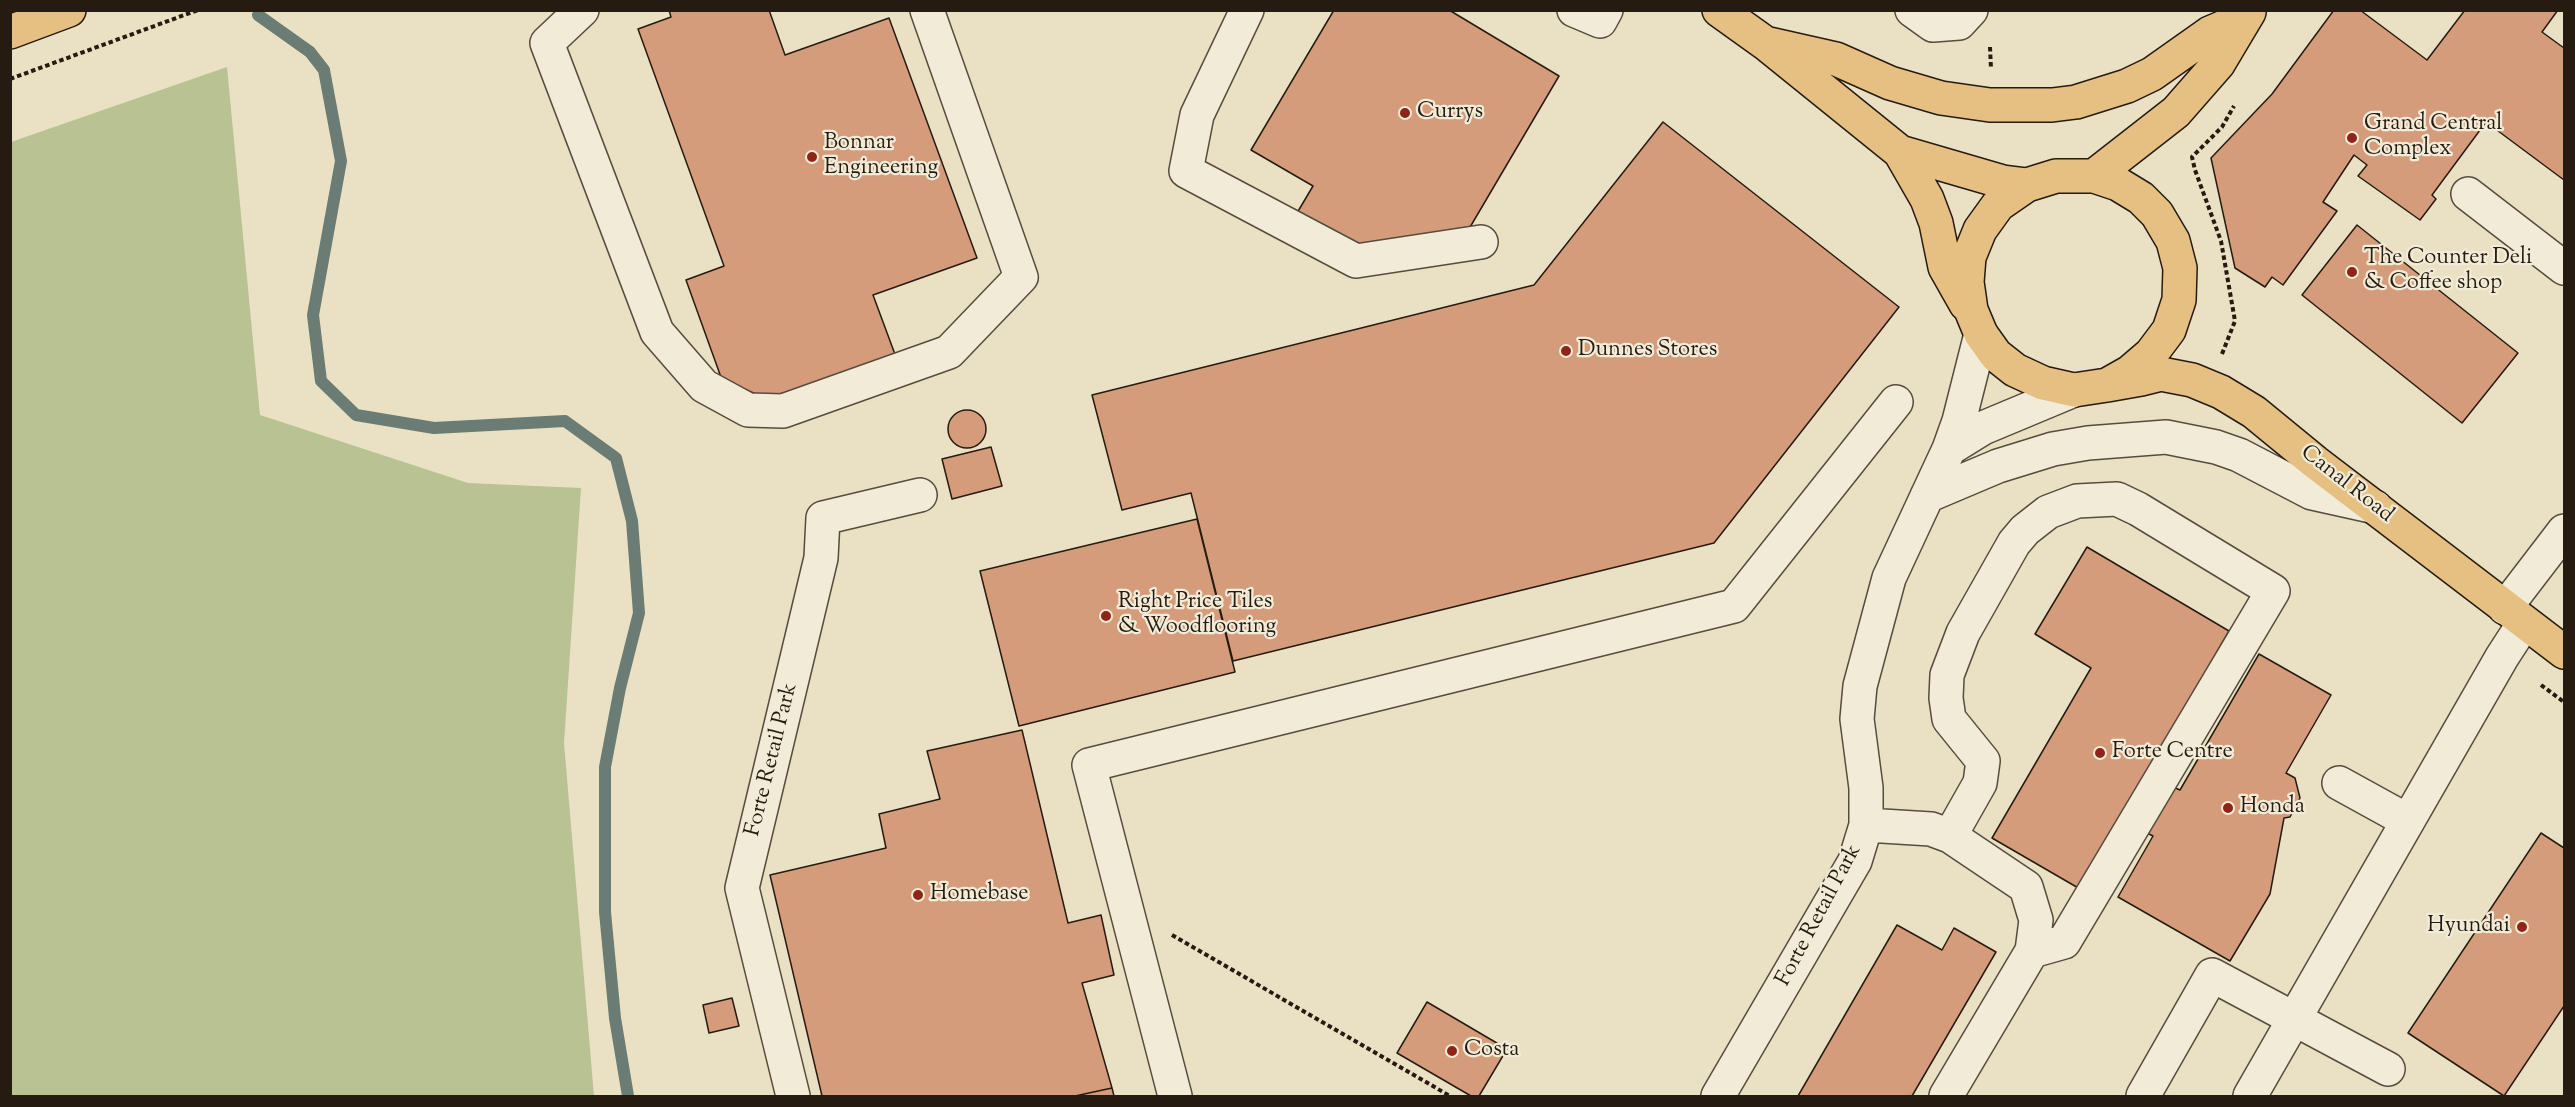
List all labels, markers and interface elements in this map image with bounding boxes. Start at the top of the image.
place label: Currys [1417,100,1483,126]
marker: Currys [1398,106,1412,120]
place label: Grand Central Complex [2364,112,2502,164]
place label: Bonnar Engineering [824,131,938,182]
marker: Grand Central Complex [2345,131,2359,145]
marker: Bonnar Engineering [805,150,819,164]
place label: The Counter Deli & Coffee shop [2364,246,2532,298]
marker: The Counter Deli & Coffee shop [2345,265,2359,279]
place label: Dunnes Stores [1578,338,1717,364]
marker: Dunnes Stores [1559,344,1573,358]
street label: Canal Road [2294,440,2398,530]
place label: Right Price Tiles & Woodflooring [1118,590,1276,642]
marker: Right Price Tiles & Woodflooring [1099,609,1113,623]
street label: Forte Retail Park [741,681,805,839]
place label: Forte Centre [2112,740,2233,766]
marker: Forte Centre [2093,746,2107,760]
place label: Honda [2240,795,2305,821]
marker: Honda [2221,801,2235,815]
street label: Forte Retail Park [1772,841,1868,991]
place label: Homebase [930,882,1029,908]
marker: Homebase [911,888,925,902]
place label: Hyundai [2427,914,2510,940]
marker: Hyundai [2515,920,2529,934]
place label: Costa [1464,1038,1519,1064]
marker: Costa [1445,1044,1459,1058]

